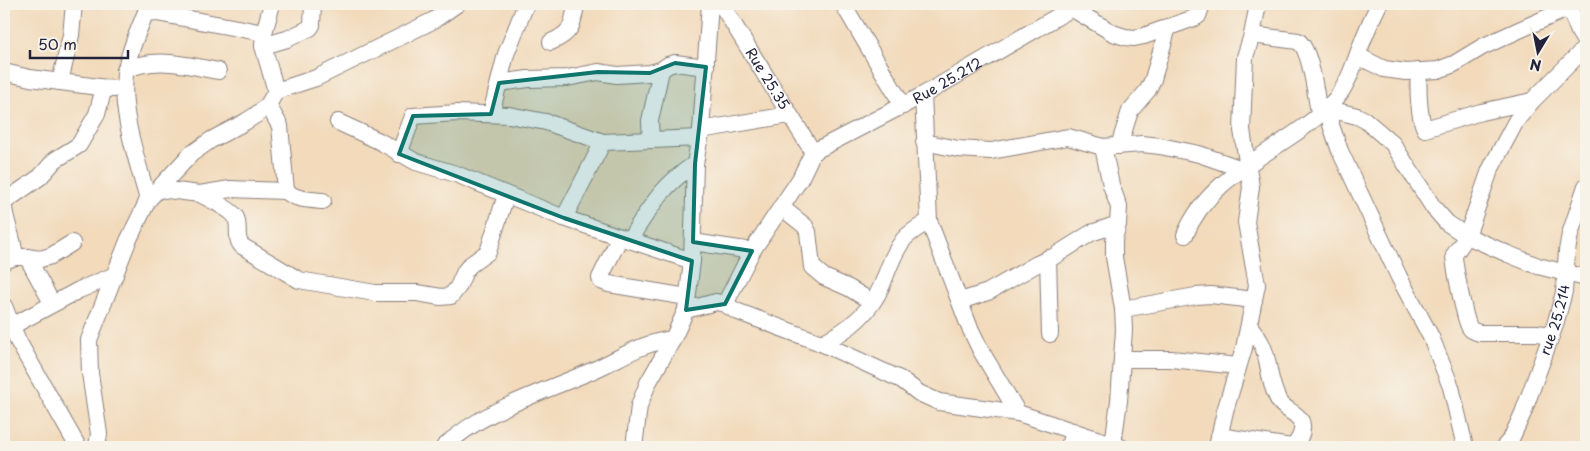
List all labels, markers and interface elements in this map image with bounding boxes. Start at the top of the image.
scale bar [30,28,128,60]
north arrow [1512,28,1562,78]
text: 50 m [38,32,77,55]
street label: Rue 25.35 [741,44,795,113]
street label: Rue 25.212 [909,52,986,109]
text: N [1528,54,1543,77]
street label: rue 25.214 [1534,284,1575,358]

